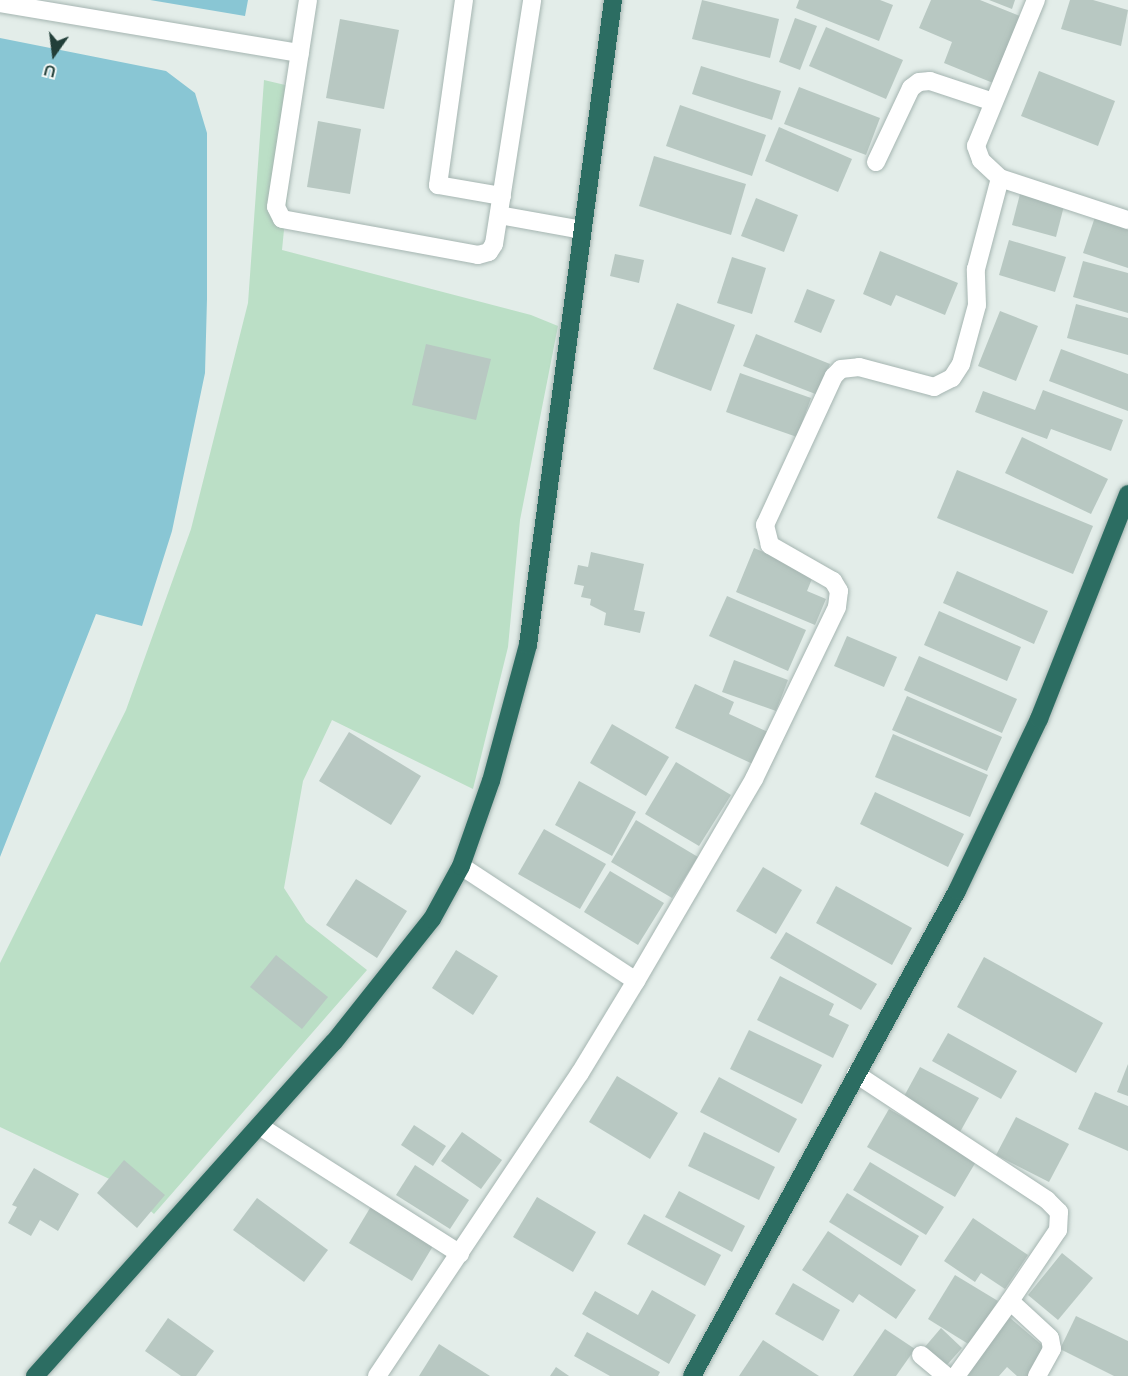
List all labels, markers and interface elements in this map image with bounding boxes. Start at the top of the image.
north arrow [24,24,84,84]
text: U [41,60,58,83]

